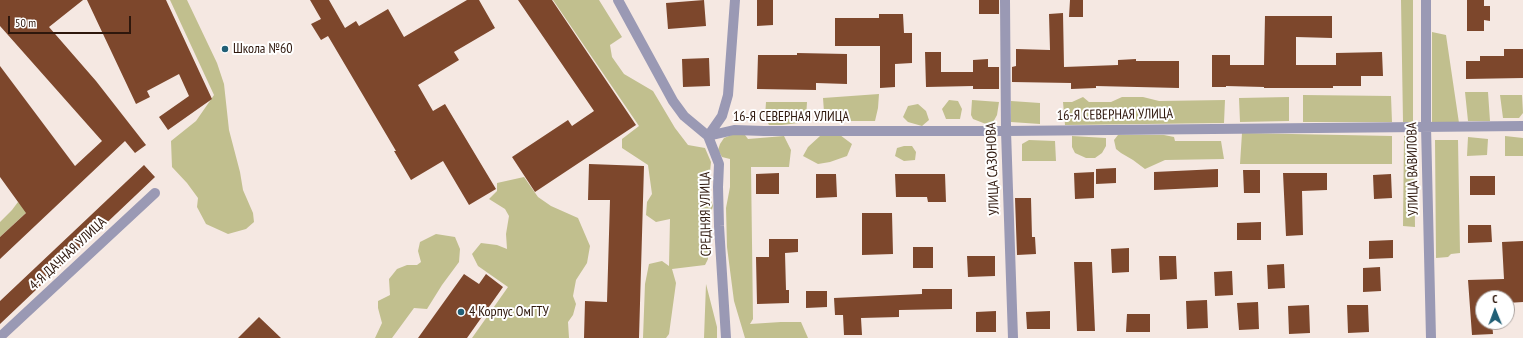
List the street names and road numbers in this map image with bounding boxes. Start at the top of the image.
street label: 16-Я СЕВЕРНАЯ УЛИЦА [1057,106,1173,124]
street label: 16-Я СЕВЕРНАЯ УЛИЦА [733,109,849,125]
street label: УЛИЦА САЗОНОВА [983,122,1003,216]
street label: УЛИЦА ВАВИЛОВА [1404,122,1422,216]
street label: СРЕДНЯЯ УЛИЦА [697,171,715,257]
street label: 4-Я ДАЧНАЯ УЛИЦА [26,214,110,294]

